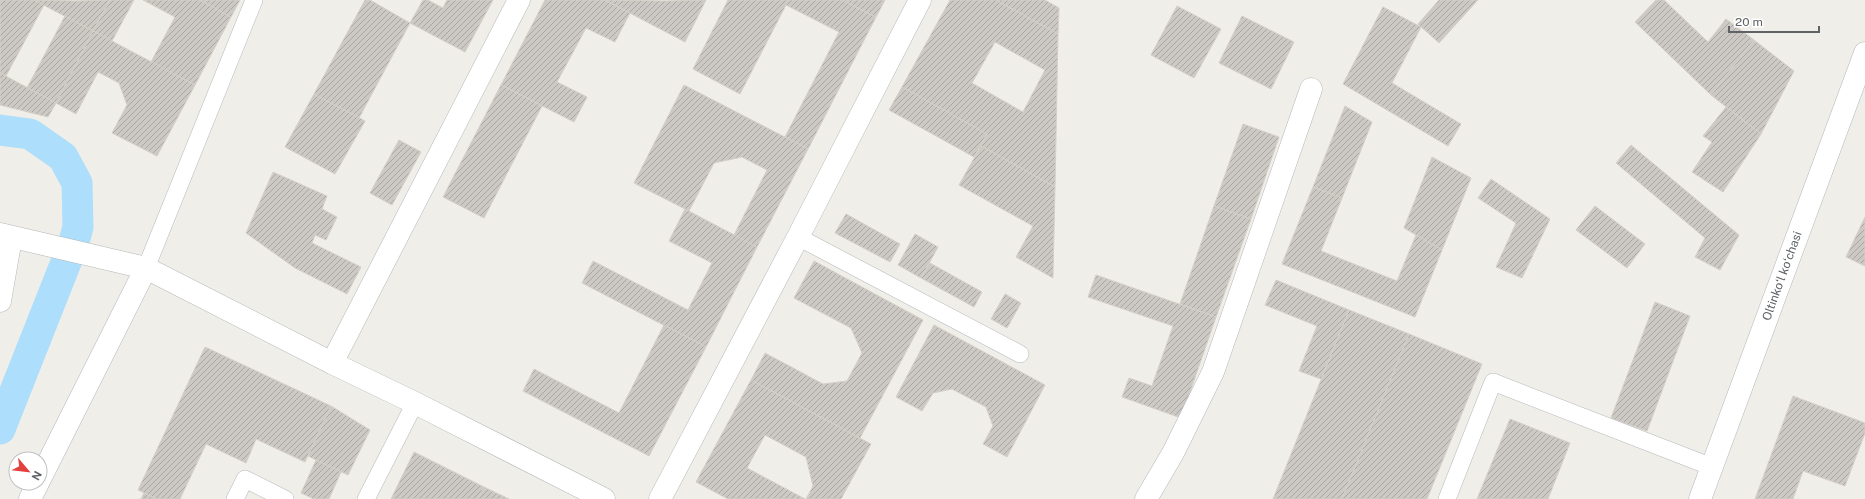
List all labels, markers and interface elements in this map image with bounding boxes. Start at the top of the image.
scale bar [1729,8,1819,34]
text: 20 m [1735,15,1763,29]
street label: Oltinkoʻl koʻchasi [1759,230,1805,322]
north arrow [8,451,48,491]
text: N [30,469,44,482]

